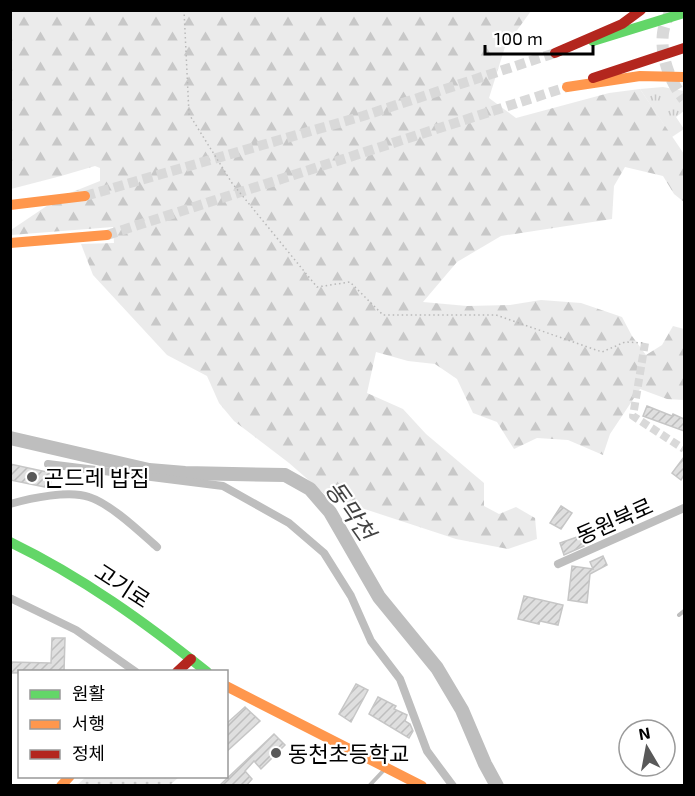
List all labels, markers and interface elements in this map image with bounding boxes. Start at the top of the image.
scale bar [485,18,593,56]
text: 100 m [494,27,543,49]
place label: 곤드레 밥집 [44,464,150,490]
marker: 곤드레 밥집 [25,470,39,484]
water label: 동막천 [320,475,384,548]
street label: 동원북로 [572,492,656,548]
street label: 고기로 [90,558,156,612]
legend [18,670,228,778]
text: 원활 [72,682,105,704]
text: 서행 [72,712,105,734]
north arrow [617,718,677,778]
text: N [637,722,652,743]
place label: 동천초등학교 [288,740,409,766]
text: 정체 [72,742,105,764]
marker: 동천초등학교 [269,746,283,760]

